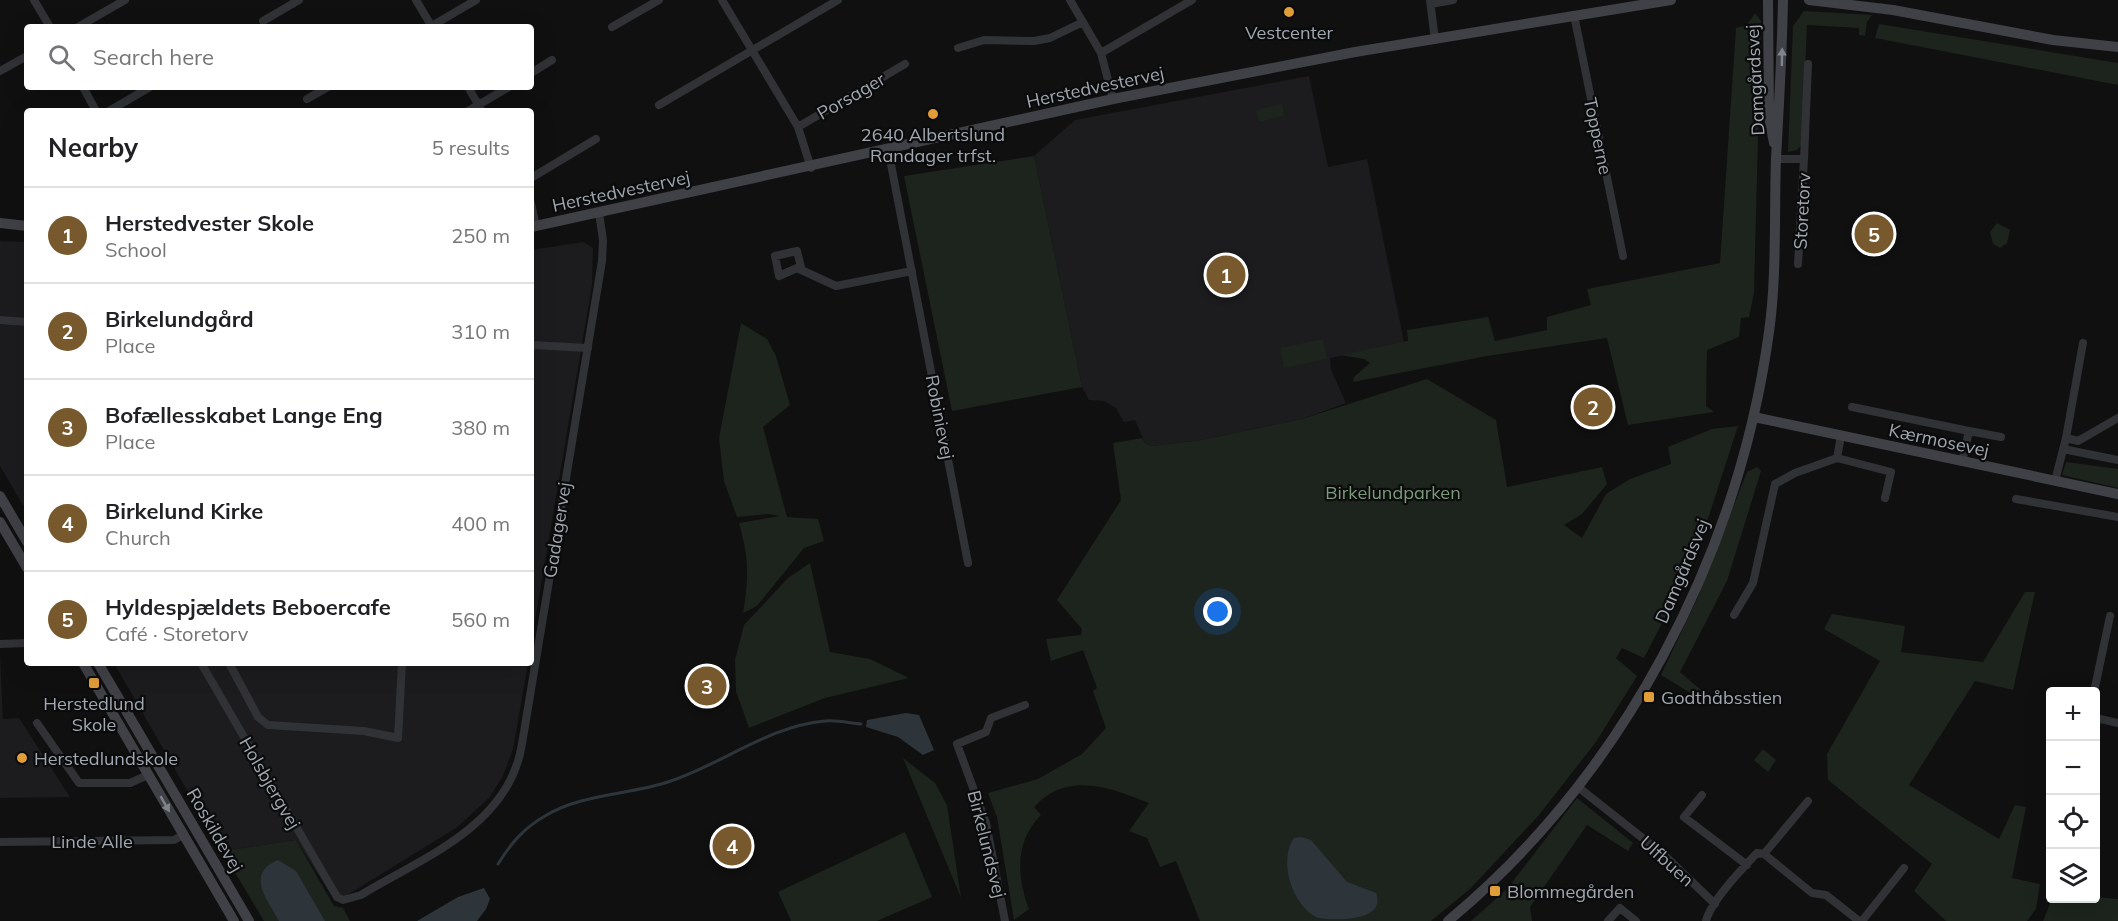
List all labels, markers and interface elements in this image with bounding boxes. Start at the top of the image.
marker: Vestcenter [1282,5,1296,19]
place label: Vestcenter [1245,21,1333,44]
search box [24,24,534,90]
street label: Damgårdsvej [1741,24,1769,136]
icon: search [45,41,78,74]
text: Search here [93,43,214,71]
one-way arrow [1777,48,1786,67]
street label: Herstedvestervej [1024,61,1166,113]
street label: Porsager [813,67,890,125]
street label: Topperne [1579,95,1617,177]
marker: 2640 Albertslund Randager trfst. [926,107,940,121]
place label: 2640 Albertslund Randager trfst. [861,123,1005,167]
text: Nearby [48,131,138,164]
text: 5 results [432,135,510,160]
street label: Herstedvestervej [550,165,692,217]
street label: Storetorv [1789,172,1816,250]
text: Herstedvester Skole [105,209,314,237]
pin: 5 [1854,212,1894,256]
text: 1 [62,223,74,248]
text: 250 m [451,223,510,248]
text: School [105,237,167,262]
pin: 1 [1206,252,1246,298]
text: Birkelundgård [105,305,254,333]
text: 2 [62,319,74,344]
text: 310 m [451,319,510,344]
text: Place [105,333,155,358]
street label: Robinievej [921,373,959,461]
pin: 2 [1574,384,1612,430]
text: Bofællesskabet Lange Eng [105,401,383,429]
text: 3 [62,415,74,440]
text: 380 m [451,415,510,440]
street label: Kærmosevej [1887,418,1991,462]
text: Place [105,429,155,454]
street label: Gadagervej [538,480,576,580]
park label: Birkelundparken [1325,481,1461,504]
text: Birkelund Kirke [105,497,263,525]
text: 4 [62,511,74,536]
text: 400 m [451,511,510,536]
street label: Damgårdsvej [1650,515,1714,627]
text: Church [105,525,171,550]
text: Hyldespjældets Beboercafe [105,593,391,621]
your location [1203,597,1232,626]
text: 5 [62,607,74,632]
text: 560 m [451,607,510,632]
text: Café · Storetorv [105,621,248,646]
pin: 3 [688,664,726,708]
marker: Herstedlund Skole [87,676,101,690]
place label: Godthåbsstien [1661,686,1782,709]
map controls [2046,687,2100,903]
button: + [2046,687,2100,741]
marker: Godthåbsstien [1642,690,1656,704]
place label: Herstedlund Skole [43,692,145,736]
street label: Holsbjergvej [234,733,306,833]
button: − [2046,741,2100,795]
place label: Herstedlundskole [34,747,178,770]
marker: Herstedlundskole [15,751,29,765]
street label: Roskildevej [182,784,248,876]
street label: Birkelundsvej [963,788,1011,900]
button: locate [2046,795,2100,849]
one-way arrow [160,796,170,813]
pin: 4 [712,824,752,868]
street label: Linde Alle [51,830,133,853]
street label: Ulfbuen [1635,831,1699,891]
button: layers [2046,849,2100,903]
place label: Blommegården [1507,880,1634,903]
marker: Blommegården [1488,884,1502,898]

